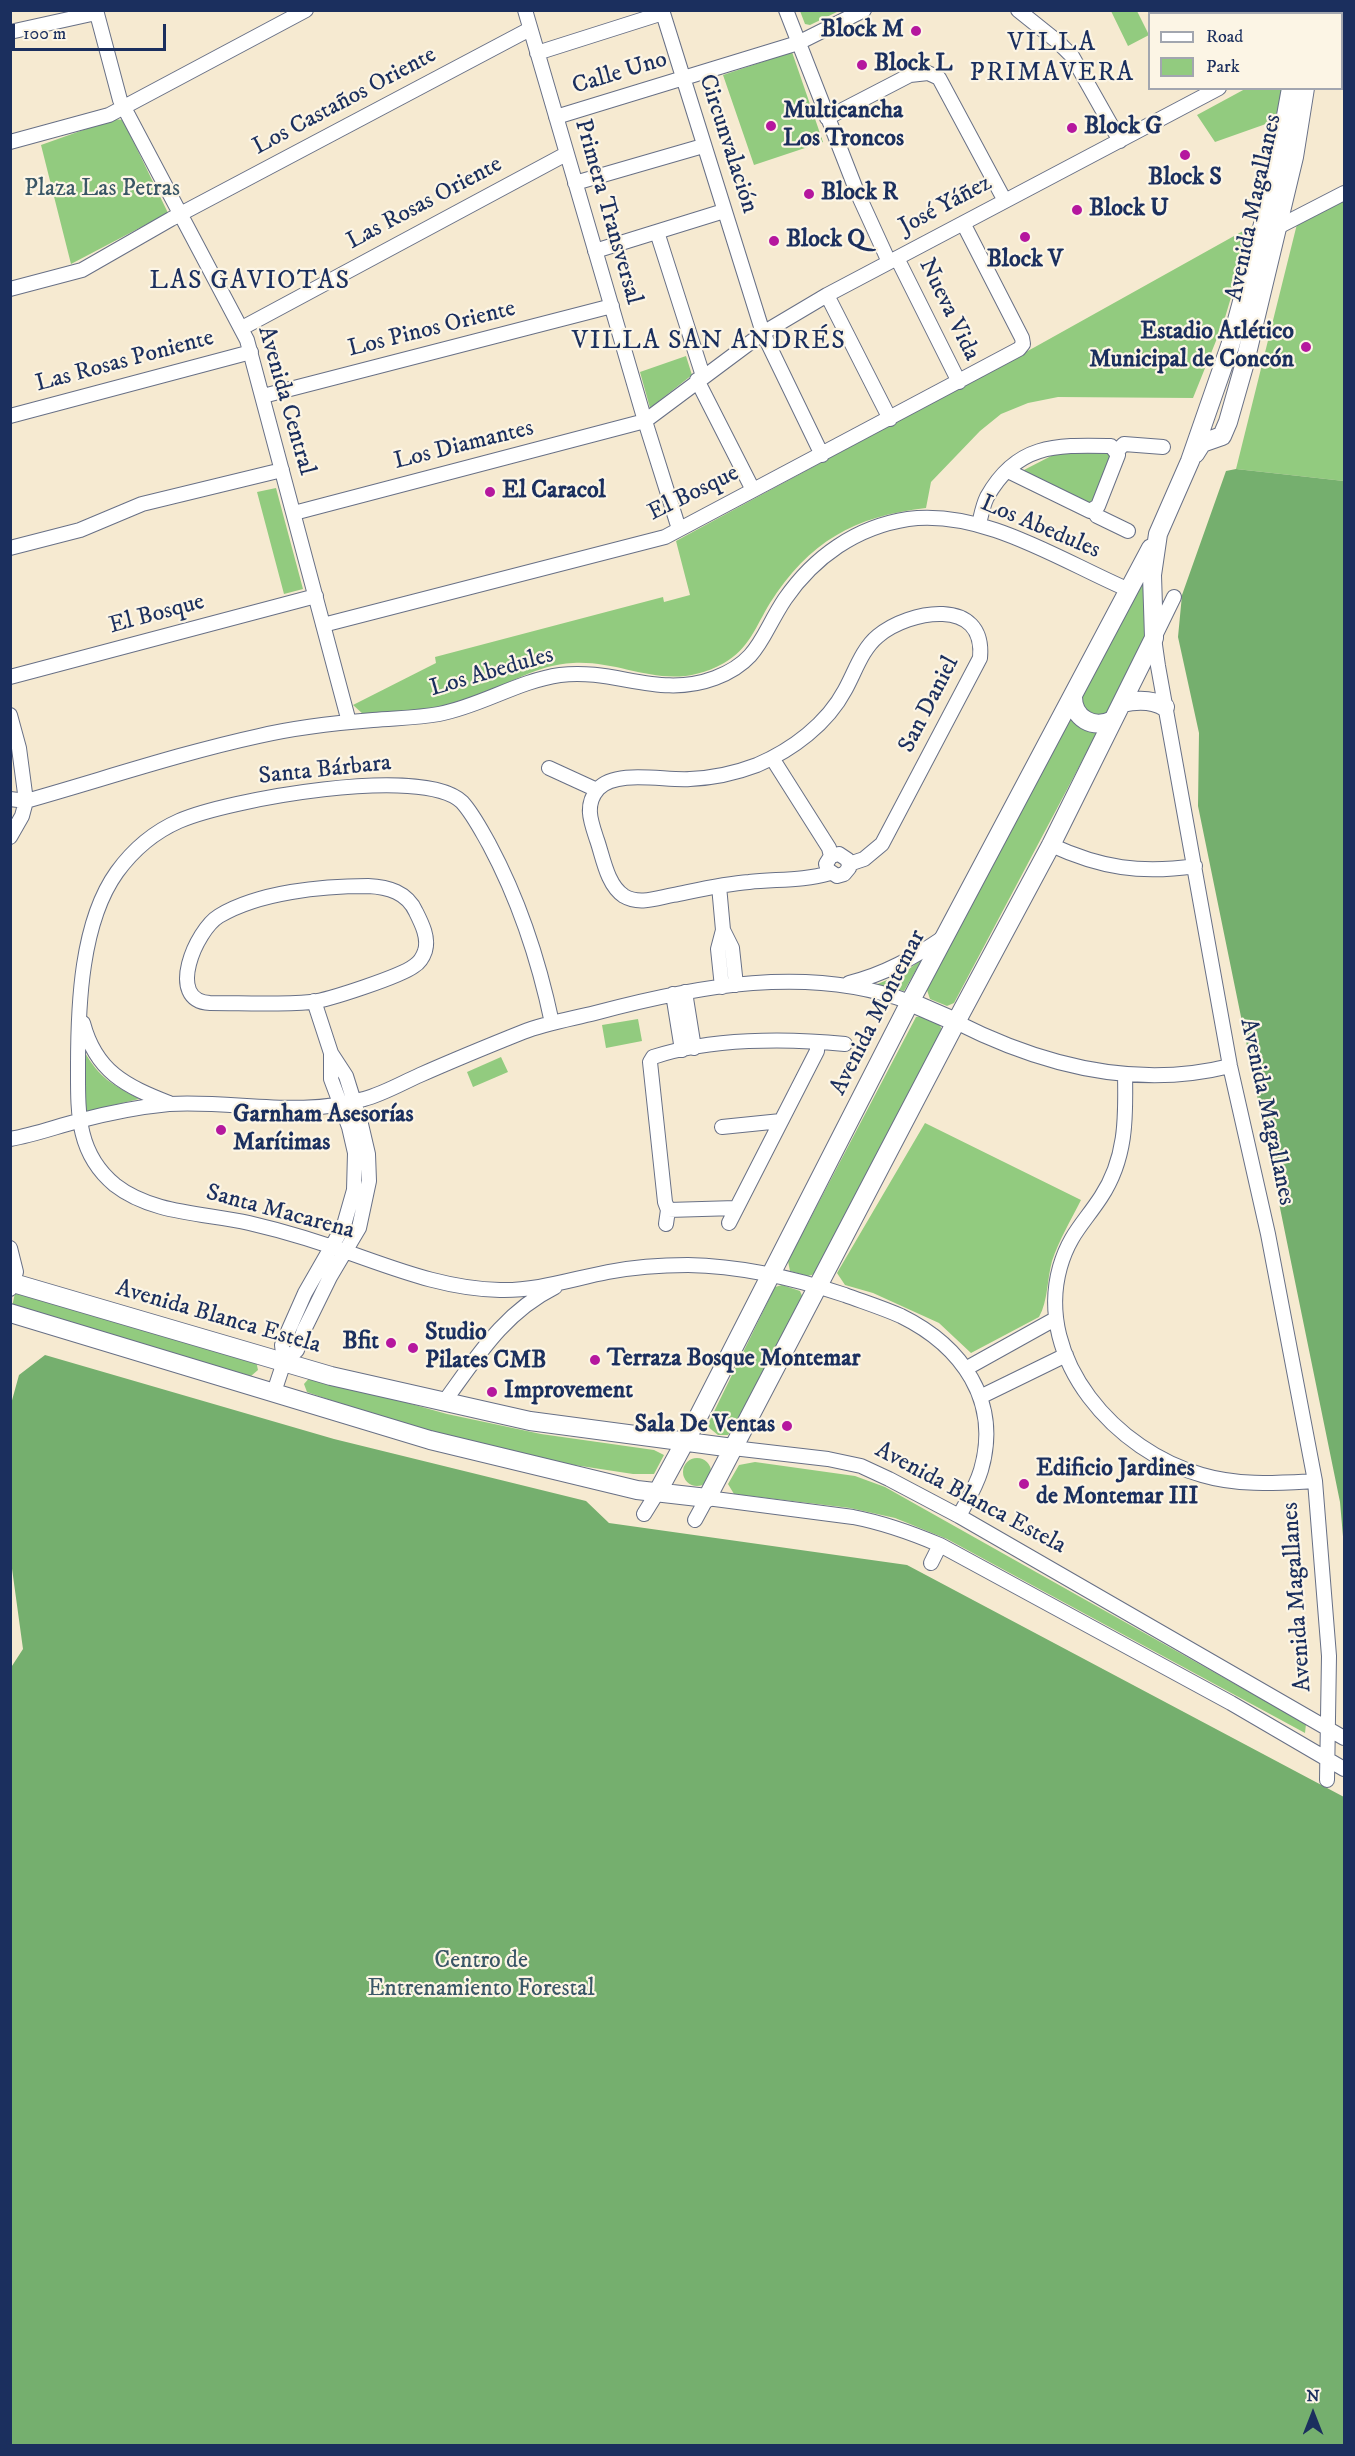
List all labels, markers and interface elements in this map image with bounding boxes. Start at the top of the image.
scale bar [15,12,170,50]
legend [1148,12,1343,90]
place label: Block M [821,17,904,45]
text: 100 m [23,23,66,45]
marker: Block M [909,24,923,38]
text: Road [1206,26,1243,48]
district label: VILLA PRIMAVERA [970,29,1134,90]
street label: Los Castaños Oriente [248,42,442,162]
street label: Calle Uno [569,46,671,102]
place label: Block L [874,51,953,79]
text: Park [1206,56,1240,78]
marker: Block L [855,58,869,72]
street label: Circunvalación [691,71,763,217]
place label: Multicancha Los Troncos [783,98,904,154]
street label: Avenida Magallanes [1221,112,1289,304]
place label: Block G [1084,114,1162,142]
street label: Primera Transversal [567,116,647,308]
marker: Multicancha Los Troncos [764,119,778,133]
marker: Block G [1065,121,1079,135]
marker: Block S [1178,148,1192,162]
street label: Las Rosas Oriente [342,151,508,257]
place label: Block S [1148,165,1222,193]
street label: José Yáñez [895,170,997,242]
park label: Plaza Las Petras [24,176,180,204]
place label: Block R [821,180,898,208]
marker: Block R [802,187,816,201]
place label: Block U [1089,196,1169,224]
marker: Block U [1070,203,1084,217]
place label: Block Q [786,227,865,255]
marker: Block V [1018,230,1032,244]
marker: Block Q [767,234,781,248]
place label: Block V [987,247,1063,275]
street label: Nueva Vida [911,254,985,366]
district label: LAS GAVIOTAS [149,267,351,299]
street label: Los Pinos Oriente [345,295,519,365]
place label: Estadio Atlético Municipal de Concón [1089,319,1294,375]
street label: Avenida Central [250,323,320,479]
street label: Las Rosas Poniente [33,324,217,400]
district label: VILLA SAN ANDRÉS [572,327,846,359]
marker: Estadio Atlético Municipal de Concón [1299,340,1313,354]
street label: Los Diamantes [391,415,537,477]
street label: El Bosque [644,460,744,528]
place label: El Caracol [502,478,606,506]
marker: El Caracol [483,485,497,499]
street label: Los Abedules [976,490,1104,566]
street label: El Bosque [106,588,208,642]
street label: Los Abedules [427,642,557,704]
street label: San Daniel [893,652,967,758]
street label: Santa Bárbara [257,750,393,792]
street label: Avenida Montemar [825,925,933,1101]
street label: Avenida Magallanes [1232,1016,1300,1208]
place label: Garnham Asesorías Marítimas [233,1102,414,1158]
marker: Garnham Asesorías Marítimas [214,1123,228,1137]
street label: Santa Macarena [203,1179,357,1247]
street label: Avenida Blanca Estela [112,1275,324,1361]
place label: Studio Pilates CMB [425,1320,546,1376]
place label: Bfit [343,1329,379,1357]
marker: Bfit [384,1336,398,1350]
marker: Studio Pilates CMB [406,1341,420,1355]
place label: Terraza Bosque Montemar [607,1346,860,1374]
marker: Terraza Bosque Montemar [588,1353,602,1367]
place label: Improvement [504,1378,633,1406]
marker: Improvement [485,1385,499,1399]
place label: Sala De Ventas [635,1412,775,1440]
marker: Sala De Ventas [780,1419,794,1433]
street label: Avenida Blanca Estela [870,1437,1070,1561]
place label: Edificio Jardines de Montemar III [1036,1456,1198,1512]
marker: Edificio Jardines de Montemar III [1017,1477,1031,1491]
street label: Avenida Magallanes [1277,1501,1319,1693]
park label: Centro de Entrenamiento Forestal [367,1948,595,2004]
north arrow [1283,2384,1343,2444]
text: N [1306,2386,1320,2406]

